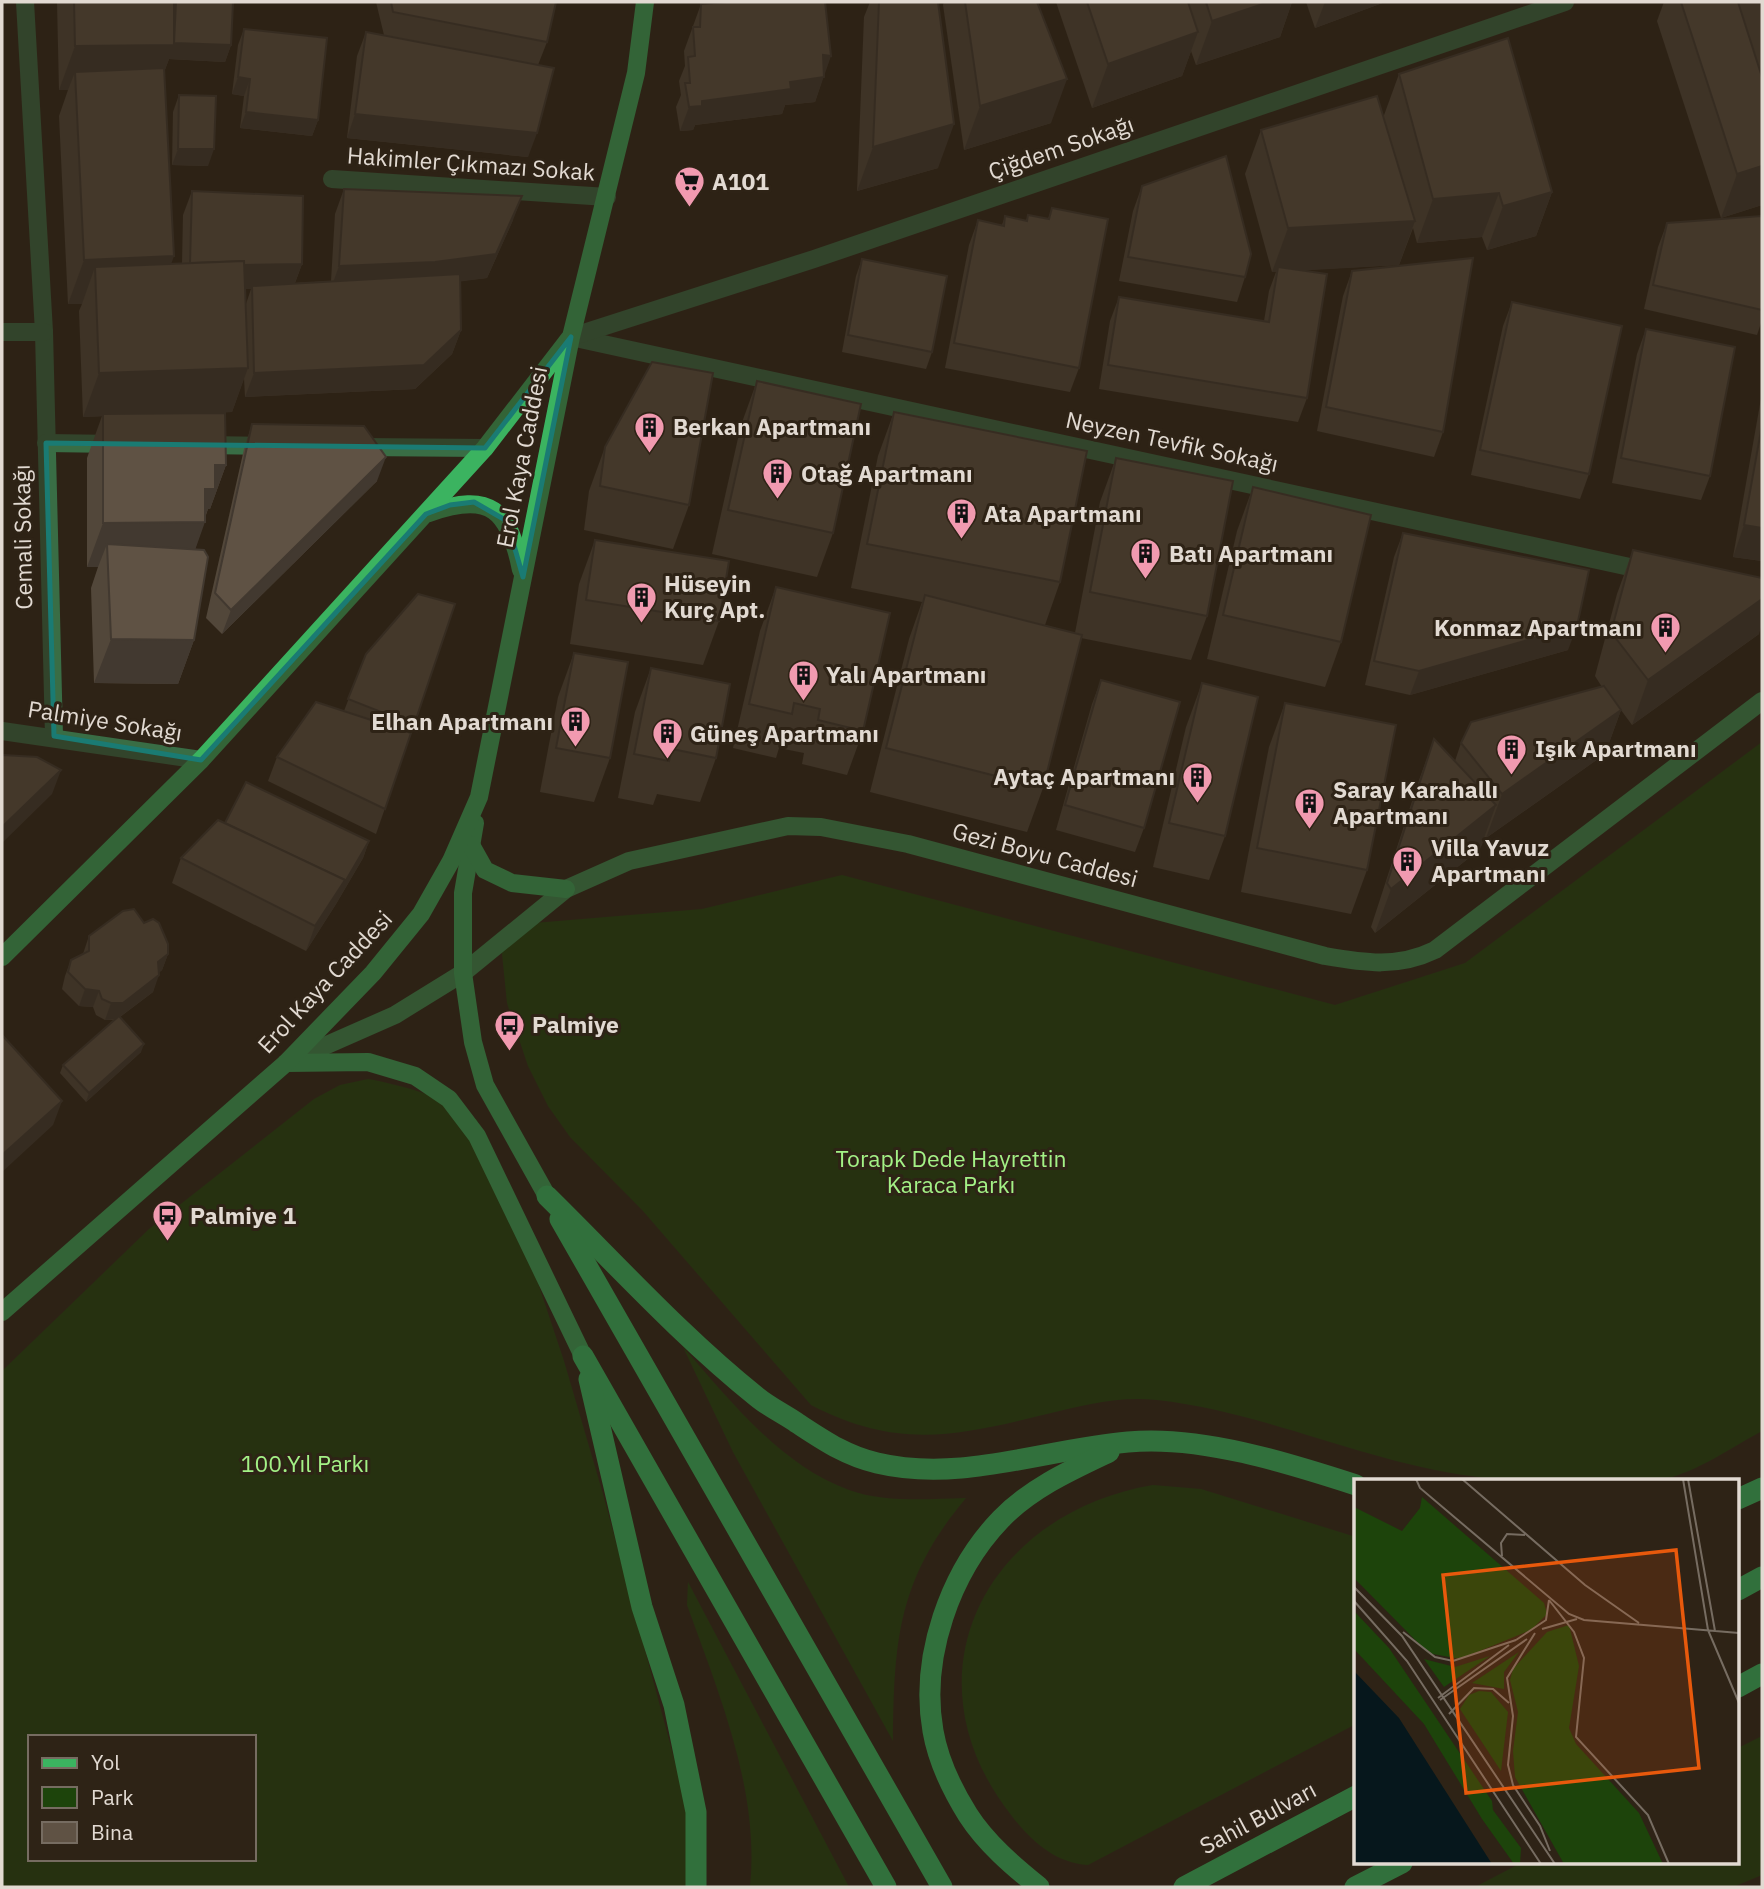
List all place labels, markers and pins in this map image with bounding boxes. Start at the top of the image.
supermarket icon: A101 [672,165,706,209]
place label: A101 [712,166,769,196]
building icon: Berkan Apartmanı [633,410,667,454]
place label: Berkan Apartmanı [673,411,871,441]
building icon: Otağ Apartmanı [761,457,795,501]
place label: Otağ Apartmanı [801,458,973,488]
building icon: Ata Apartmanı [944,497,978,541]
place label: Ata Apartmanı [984,498,1142,528]
building icon: Batı Apartmanı [1129,537,1163,581]
place label: Batı Apartmanı [1169,538,1333,568]
place label: Hüseyin Kurç Apt. [664,568,765,624]
building icon: Hüseyin Kurç Apt. [624,580,658,624]
building icon: Konmaz Apartmanı [1648,611,1682,655]
place label: Konmaz Apartmanı [1434,612,1642,642]
building icon: Yalı Apartmanı [786,658,820,702]
place label: Yalı Apartmanı [826,659,986,689]
building icon: Elhan Apartmanı [559,705,593,749]
place label: Elhan Apartmanı [371,706,553,736]
building icon: Güneş Apartmanı [650,717,684,761]
place label: Güneş Apartmanı [690,718,879,748]
building icon: Işık Apartmanı [1495,732,1529,776]
place label: Işık Apartmanı [1535,733,1697,763]
building icon: Aytaç Apartmanı [1181,760,1215,804]
place label: Aytaç Apartmanı [993,761,1175,791]
place label: Saray Karahallı Apartmanı [1333,774,1498,830]
building icon: Saray Karahallı Apartmanı [1293,786,1327,830]
place label: Villa Yavuz Apartmanı [1431,832,1549,888]
building icon: Villa Yavuz Apartmanı [1391,844,1425,888]
bus stop icon: Palmiye [492,1008,526,1052]
place label: Palmiye [532,1009,619,1039]
bus stop icon: Palmiye 1 [150,1199,184,1243]
place label: Palmiye 1 [190,1200,296,1230]

